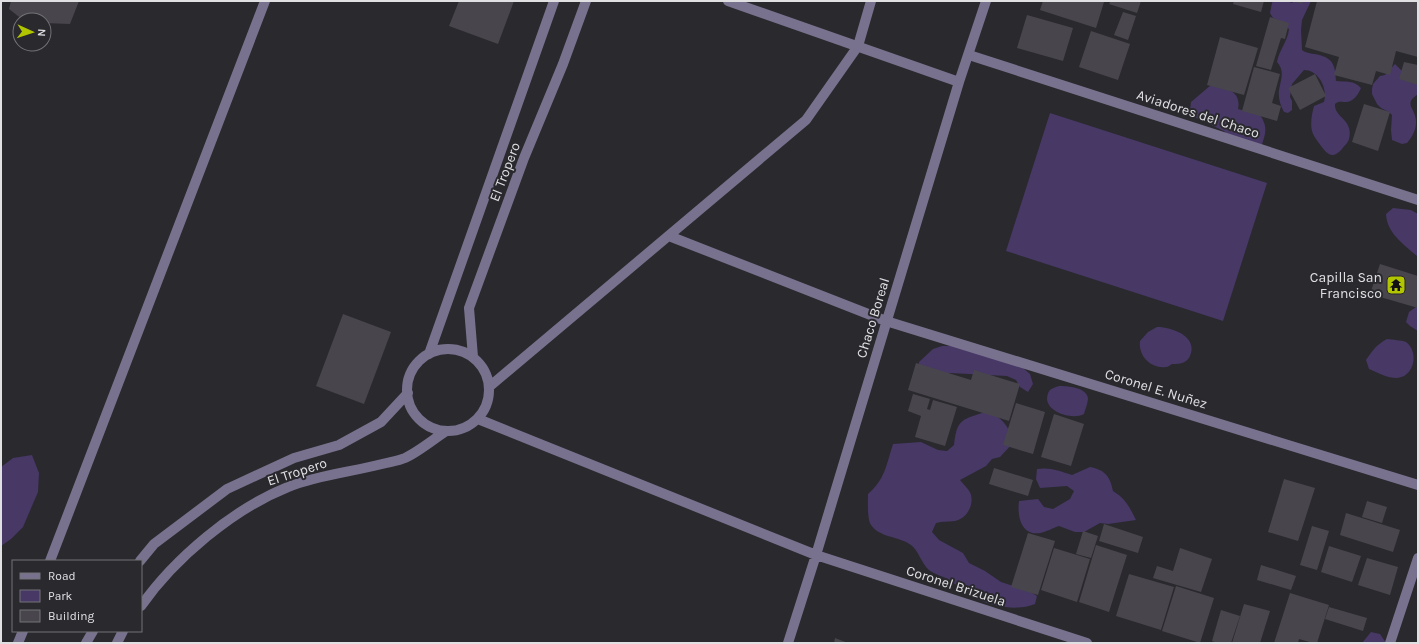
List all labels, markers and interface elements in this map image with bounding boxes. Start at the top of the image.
north arrow [12,12,52,52]
text: N [35,28,48,37]
street label: Aviadores del Chaco [1135,86,1261,142]
street label: El Tropero [486,140,524,204]
place label: Capilla San Francisco [1310,269,1382,302]
temple icon: Capilla San Francisco [1385,274,1407,296]
street label: Chaco Boreal [853,276,893,360]
street label: Coronel E. Nuñez [1103,365,1209,413]
street label: El Tropero [265,454,329,490]
legend [12,560,142,632]
street label: Coronel Brizuela [904,562,1008,610]
text: Road [48,569,76,583]
text: Park [48,589,73,603]
text: Building [48,609,95,623]

